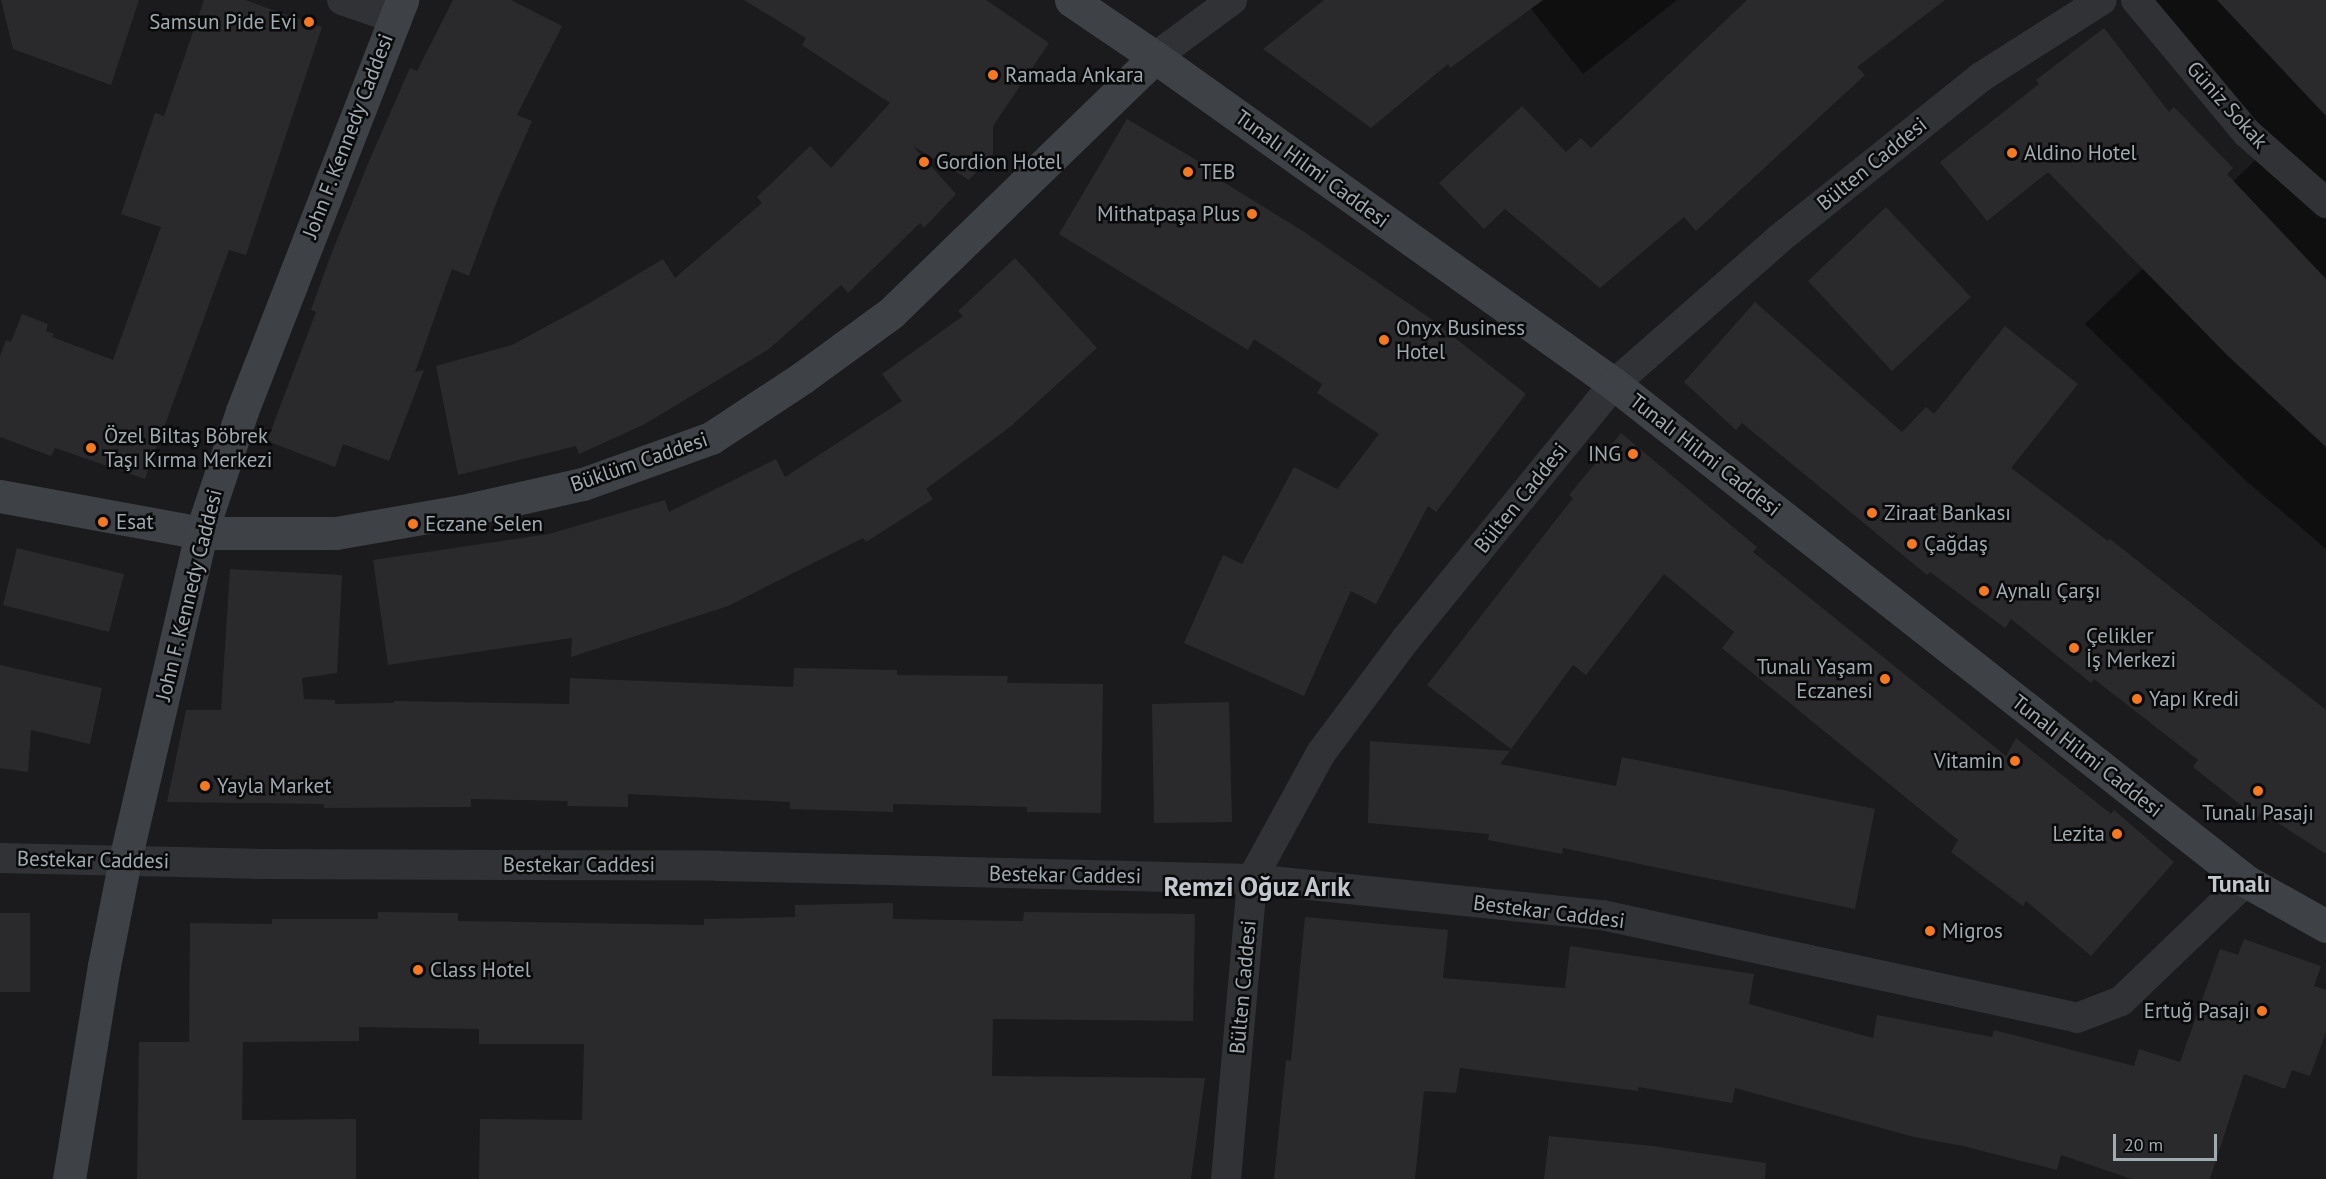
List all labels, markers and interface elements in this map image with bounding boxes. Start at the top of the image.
place label: Samsun Pide Evi [149,9,297,35]
marker: Samsun Pide Evi [302,15,316,29]
street label: John F. Kennedy Caddesi [297,29,399,243]
street label: Güniz Sokak [2181,56,2273,154]
place label: Ramada Ankara [1005,62,1144,88]
marker: Ramada Ankara [986,68,1000,82]
street label: Tunalı Hilmi Caddesi [1230,105,1394,233]
street label: Bülten Caddesi [1812,112,1932,216]
place label: Aldino Hotel [2024,140,2137,166]
marker: Aldino Hotel [2005,146,2019,160]
place label: Gordion Hotel [936,149,1062,175]
marker: Gordion Hotel [917,155,931,169]
place label: TEB [1200,159,1235,185]
marker: TEB [1181,165,1195,179]
place label: Mithatpaşa Plus [1097,201,1240,227]
marker: Mithatpaşa Plus [1245,207,1259,221]
place label: Onyx Business Hotel [1396,315,1526,365]
marker: Onyx Business Hotel [1377,333,1391,347]
street label: Tunalı Hilmi Caddesi [1625,388,1785,522]
place label: Özel Biltaş Böbrek Taşı Kırma Merkezi [104,423,272,473]
street label: Büklüm Caddesi [567,427,711,497]
street label: Bülten Caddesi [1469,438,1573,558]
marker: Özel Biltaş Böbrek Taşı Kırma Merkezi [82,439,100,457]
place label: ING [1588,441,1621,467]
marker: ING [1626,447,1640,461]
street label: John F. Kennedy Caddesi [150,485,228,705]
place label: Ziraat Bankası [1884,500,2011,526]
marker: Ziraat Bankası [1865,506,1879,520]
place label: Esat [116,509,154,535]
place label: Eczane Selen [425,511,543,537]
marker: Esat [94,513,112,531]
marker: Eczane Selen [406,517,420,531]
place label: Çağdaş [1924,531,1988,557]
marker: Çağdaş [1905,537,1919,551]
place label: Aynalı Çarşı [1996,578,2100,604]
marker: Aynalı Çarşı [1977,584,1991,598]
place label: Çelikler İş Merkezi [2086,623,2176,673]
marker: Çelikler İş Merkezi [2067,641,2081,655]
place label: Tunalı Yaşam Eczanesi [1756,654,1873,704]
marker: Tunalı Yaşam Eczanesi [1878,672,1892,686]
place label: Yapı Kredi [2149,686,2239,712]
street label: Tunalı Hilmi Caddesi [2007,689,2167,823]
marker: Yapı Kredi [2130,692,2144,706]
place label: Vitamin [1934,748,2003,774]
marker: Vitamin [2008,754,2022,768]
place label: Yayla Market [217,773,331,799]
marker: Yayla Market [198,779,212,793]
marker: Tunalı Pasajı [2251,784,2265,798]
place label: Tunalı Pasajı [2202,800,2314,826]
place label: Lezita [2052,821,2105,847]
marker: Lezita [2110,827,2124,841]
street label: Bestekar Caddesi [17,846,169,874]
street label: Bestekar Caddesi [503,852,655,878]
street label: Bestekar Caddesi [989,861,1141,889]
district label: Tunalı [2208,870,2270,898]
district label: Remzi Oğuz Arık [1162,871,1352,903]
street label: Bestekar Caddesi [1472,890,1626,934]
place label: Migros [1942,918,2003,944]
street label: Bülten Caddesi [1225,919,1261,1055]
marker: Migros [1923,924,1937,938]
place label: Class Hotel [430,957,531,983]
marker: Class Hotel [411,963,425,977]
place label: Ertuğ Pasajı [2144,998,2250,1024]
marker: Ertuğ Pasajı [2255,1004,2269,1018]
scale bar [2116,1122,2220,1160]
text: 20 m [2124,1133,2163,1156]

